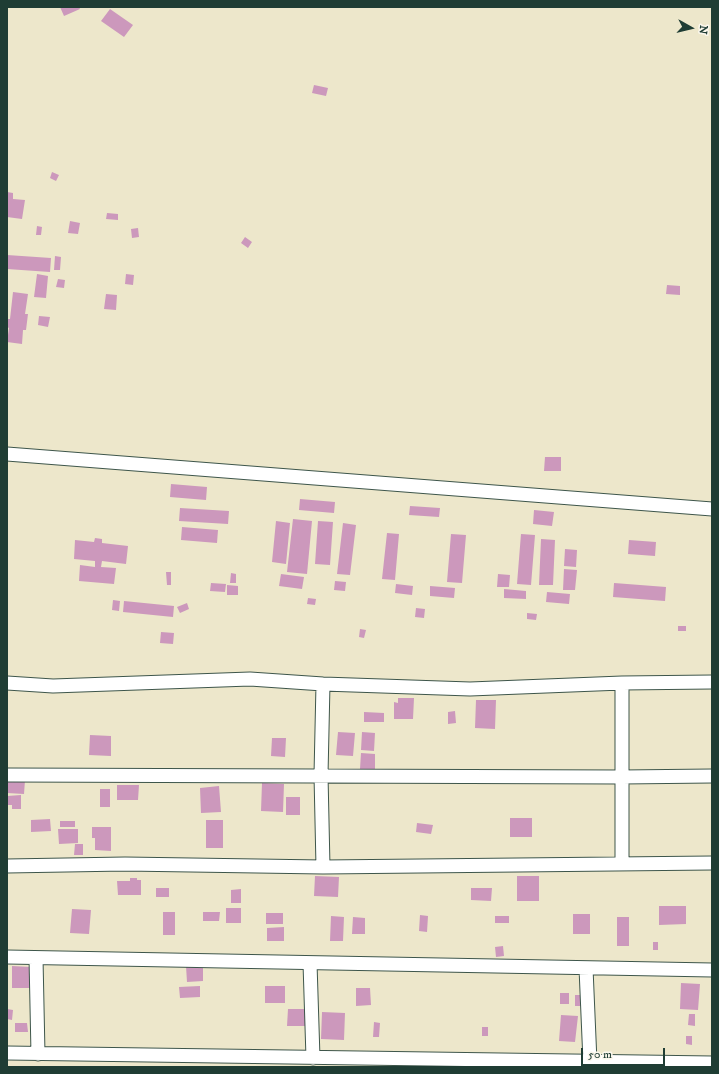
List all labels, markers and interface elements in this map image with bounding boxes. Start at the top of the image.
north arrow [671,8,711,48]
text: N [695,24,710,35]
scale bar [583,1040,667,1066]
text: 50 m [588,1047,612,1062]

